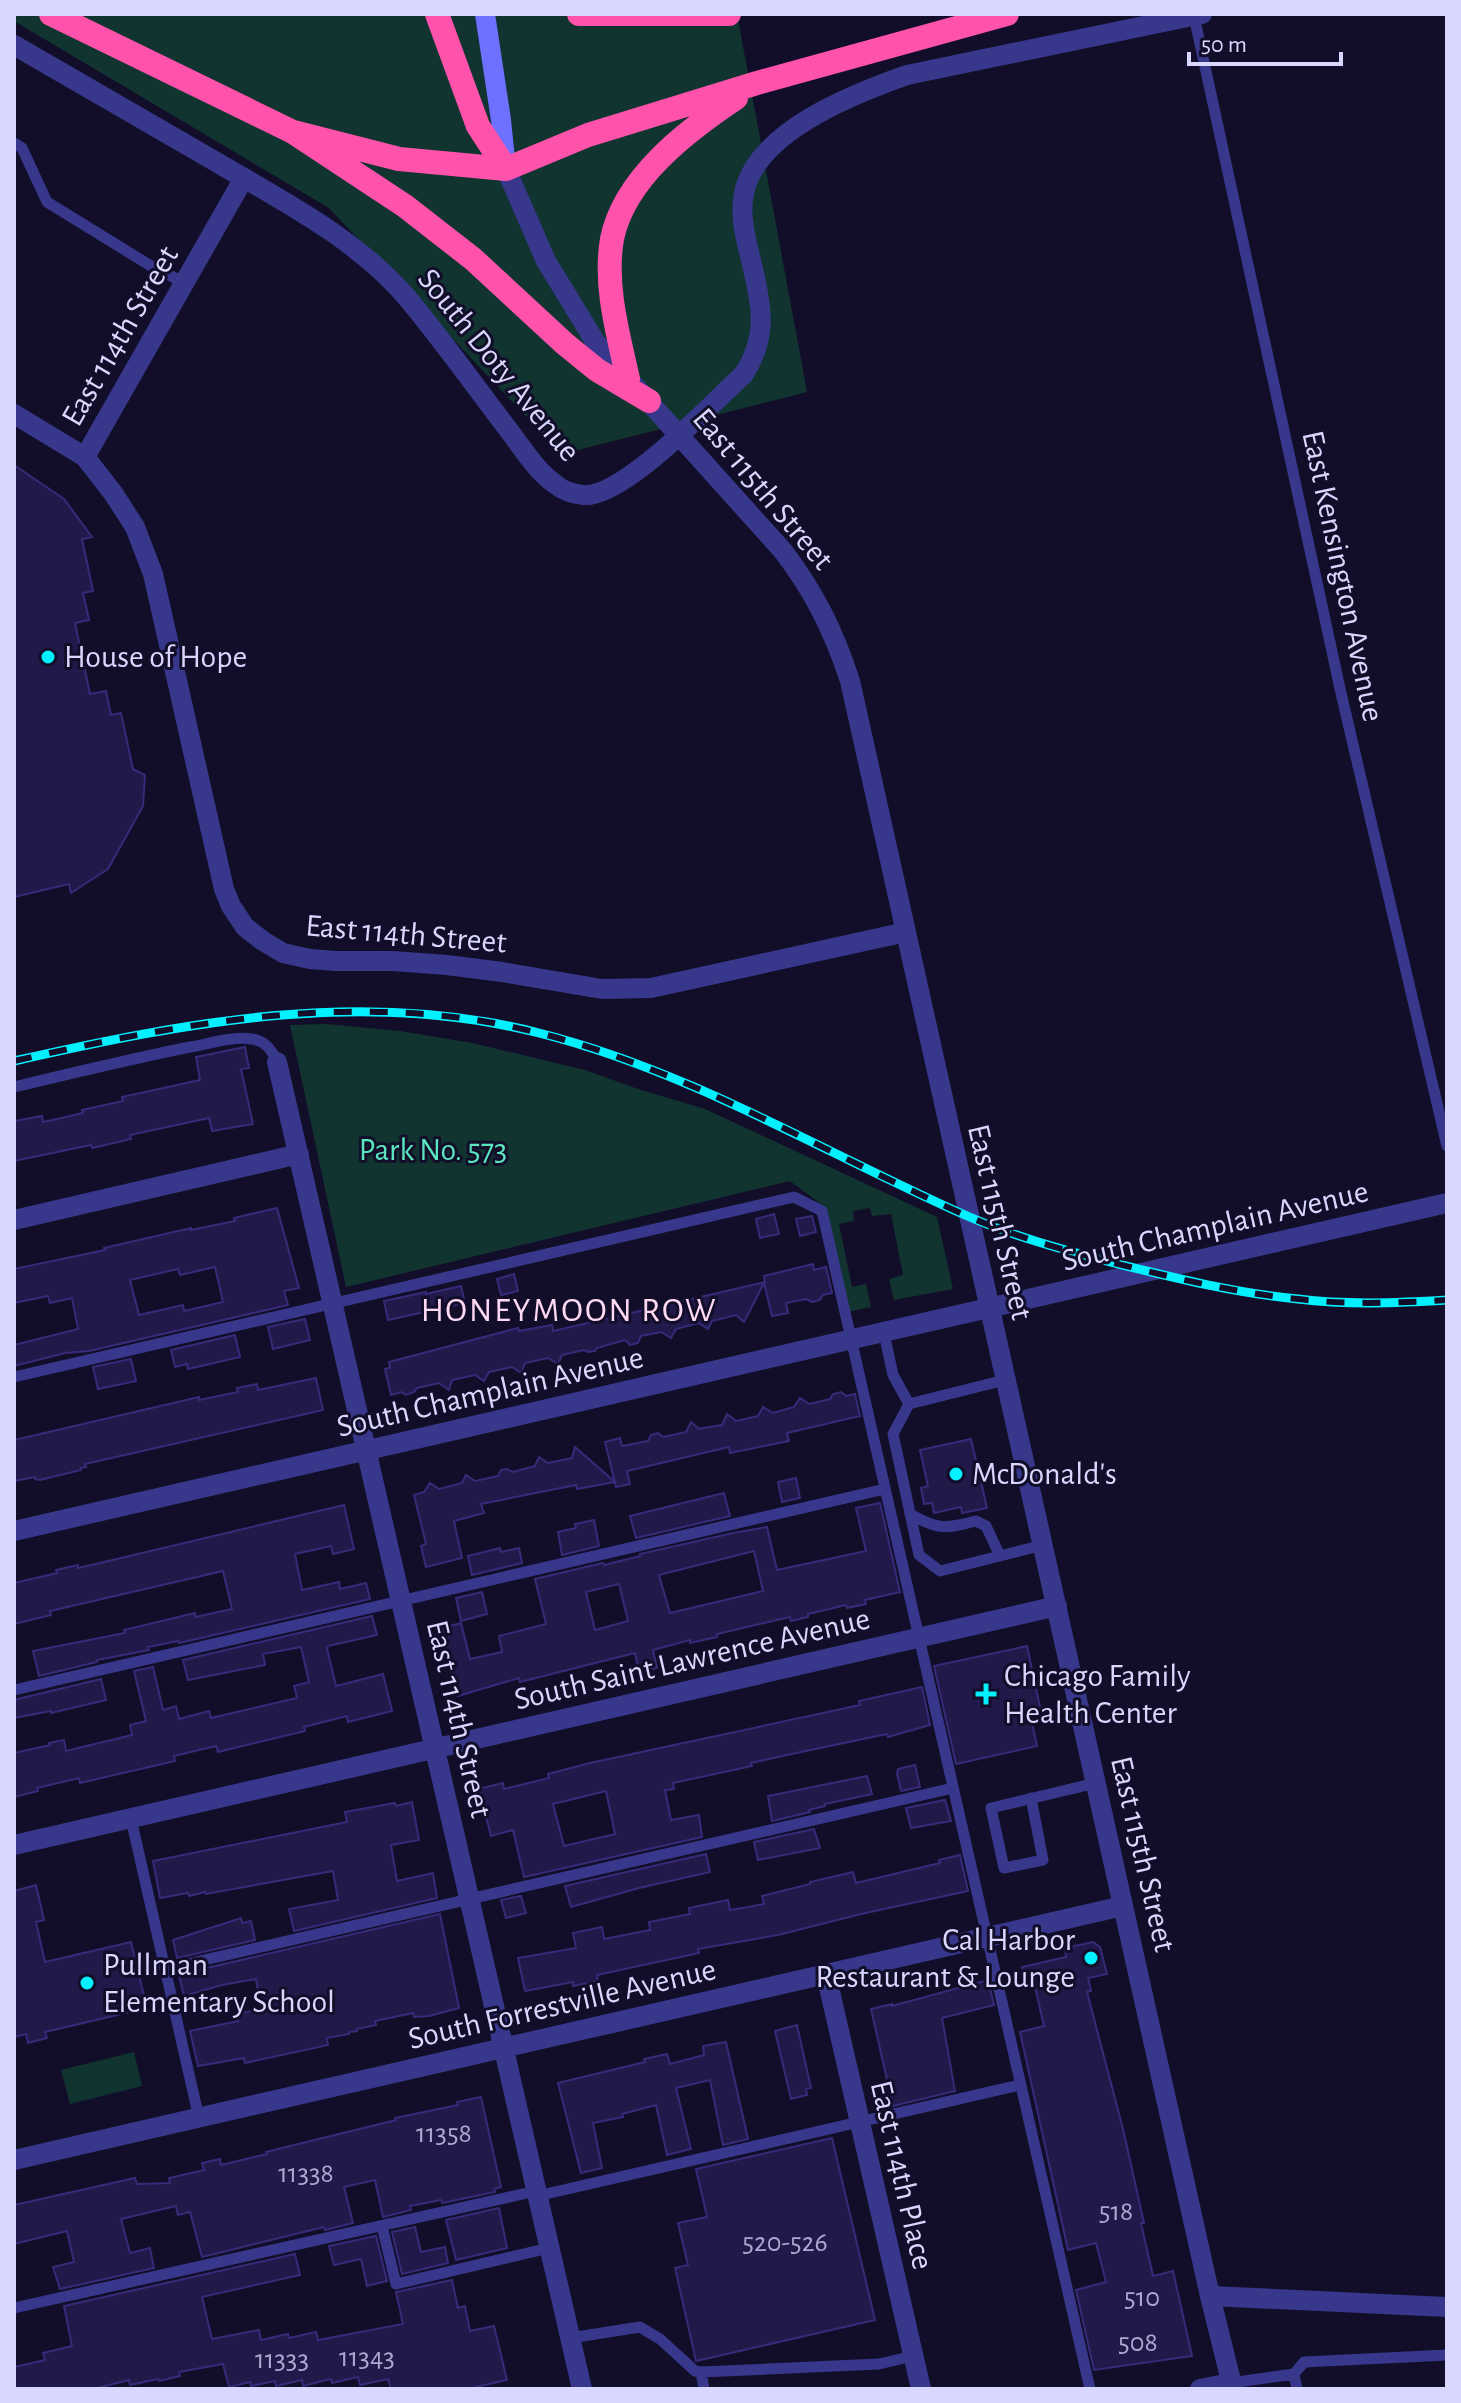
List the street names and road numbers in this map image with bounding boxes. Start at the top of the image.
street label: East 114th Street [56,241,184,431]
street label: South Doty Avenue [412,263,586,467]
street label: East 115th Street [687,402,839,576]
street label: East Kensington Avenue [1296,427,1390,725]
street label: East 114th Street [304,909,508,959]
street label: East 115th Street [962,1121,1038,1323]
street label: South Champlain Avenue [1059,1175,1371,1277]
street label: South Champlain Avenue [334,1341,646,1443]
street label: South Saint Lawrence Avenue [511,1602,873,1716]
street label: East 114th Street [421,1617,497,1821]
street label: East 115th Street [1105,1753,1181,1955]
street label: South Forrestville Avenue [405,1953,719,2055]
street label: East 114th Place [865,2077,939,2273]

